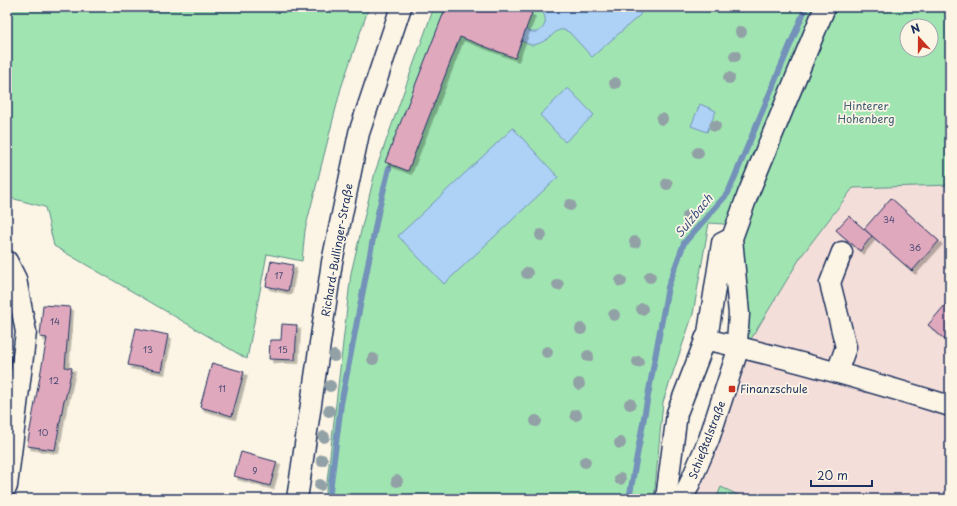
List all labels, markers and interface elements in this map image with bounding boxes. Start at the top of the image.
north arrow [899,18,939,58]
text: N [908,19,923,38]
park label: Hinterer Hohenberg [837,97,895,127]
street label: Richard-Bullinger-Straße [316,182,357,318]
water label: Sulzbach [670,189,717,241]
house number: 34 [883,212,895,226]
house number: 36 [909,240,921,254]
house number: 17 [275,268,284,282]
house number: 14 [50,314,60,328]
house number: 13 [143,342,153,356]
house number: 15 [278,342,288,356]
house number: 12 [49,373,59,387]
place label: Finanzschule [740,380,808,397]
house number: 11 [218,381,226,395]
marker: Finanzschule [727,384,737,394]
street label: Schießtalstraße [684,398,729,482]
house number: 10 [38,425,49,439]
scale bar [811,462,872,488]
house number: 9 [252,463,258,477]
text: 20 m [817,466,848,484]

